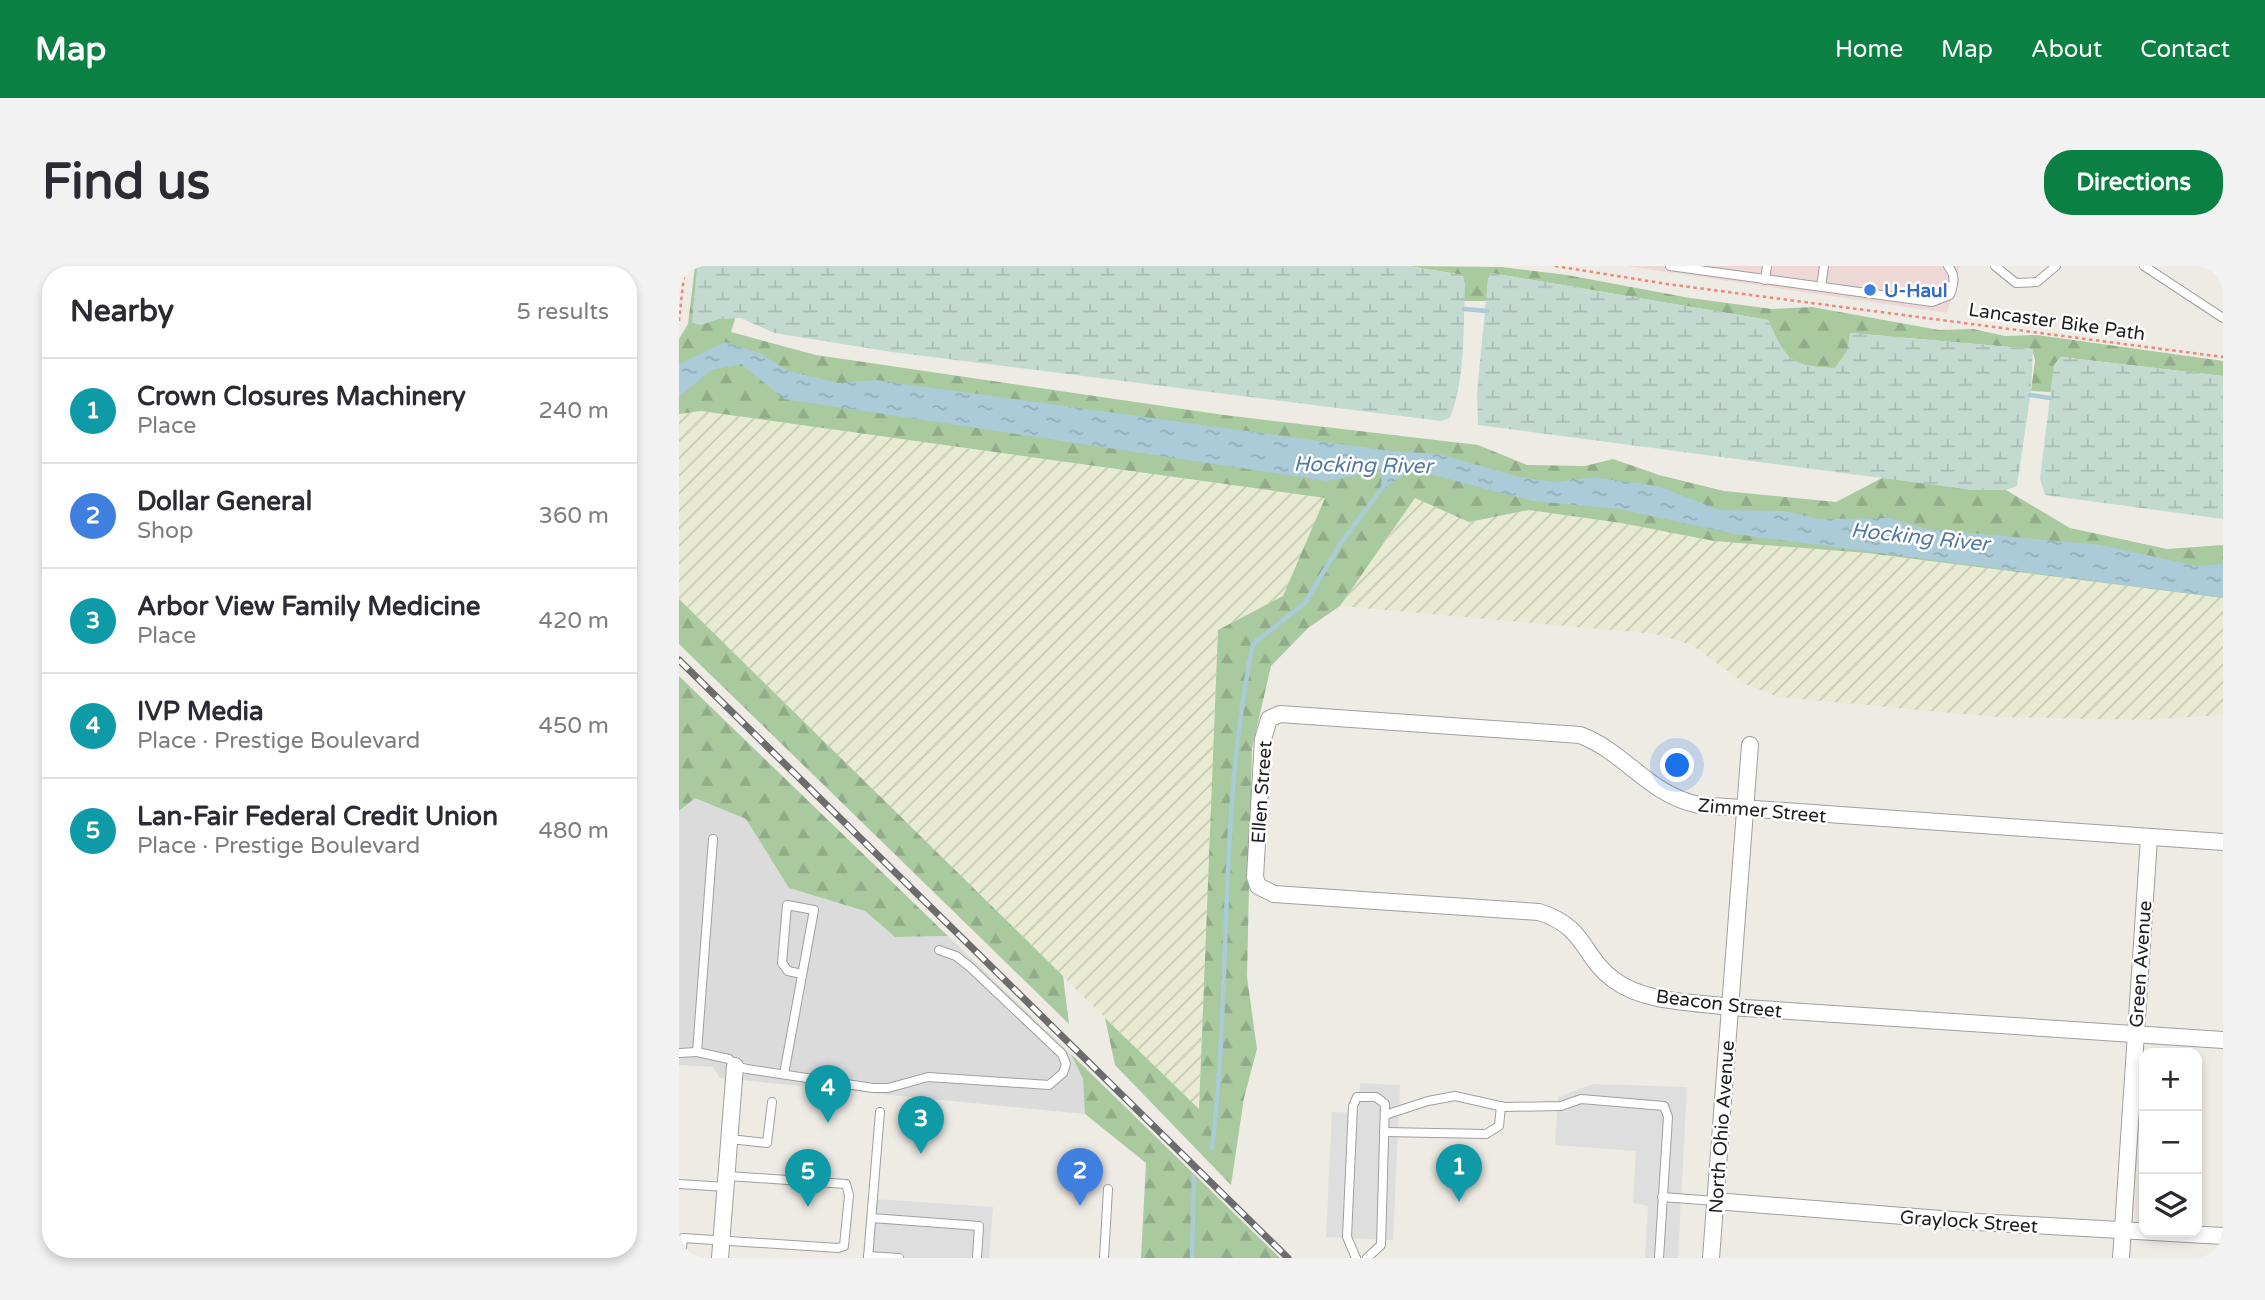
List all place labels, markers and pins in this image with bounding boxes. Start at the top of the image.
place label: U-Haul [1884,280,1947,302]
marker: U-Haul [1862,282,1878,298]
pin: 4 [805,1065,851,1123]
pin: 3 [898,1096,944,1154]
pin: 1 [1436,1144,1482,1202]
pin: 2 [1057,1148,1103,1206]
pin: 5 [785,1149,831,1207]

